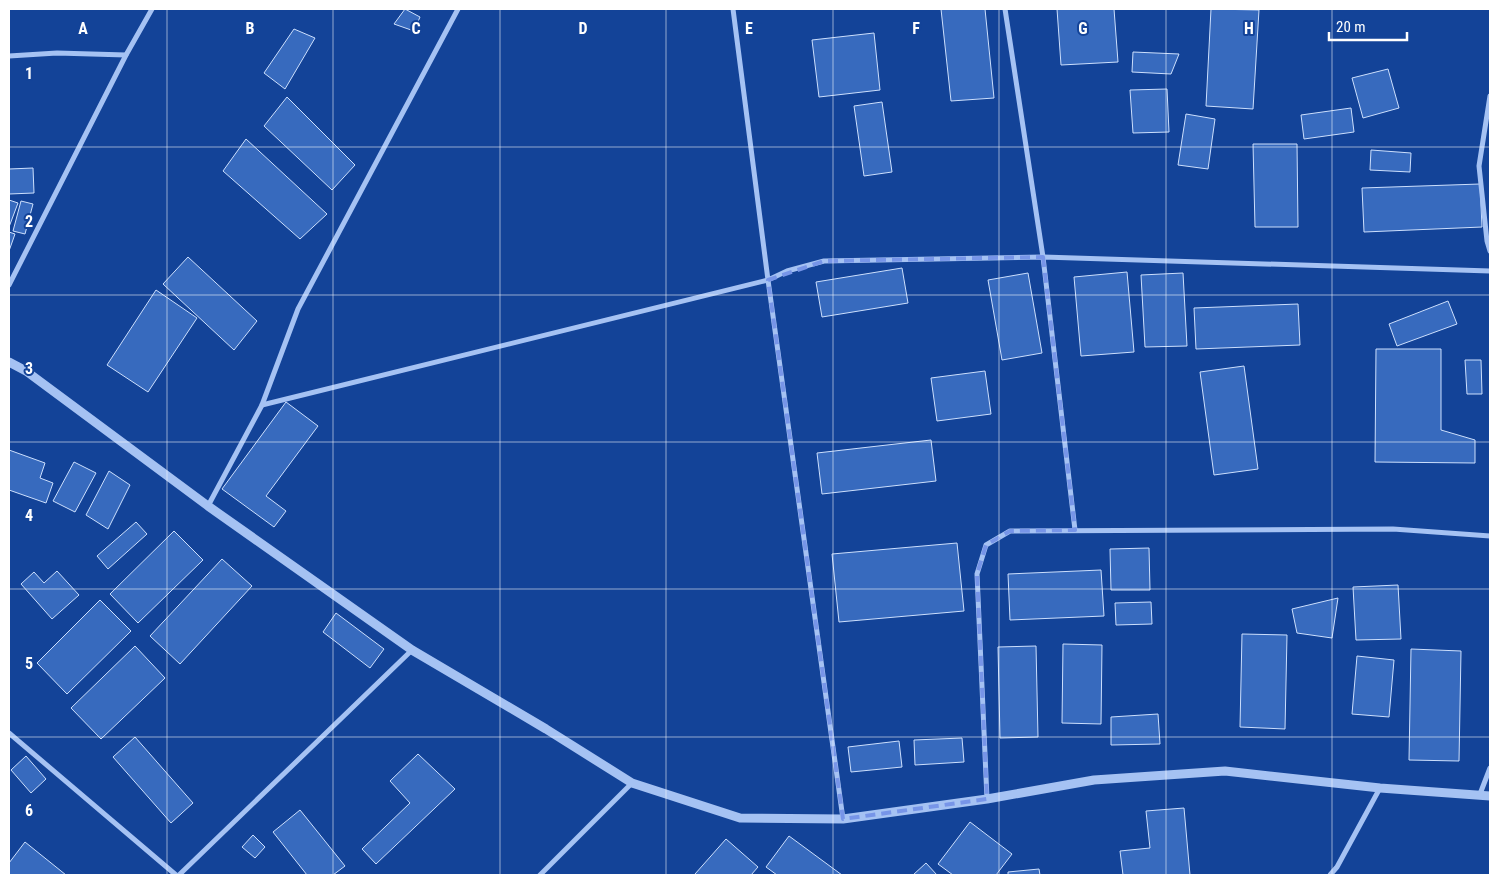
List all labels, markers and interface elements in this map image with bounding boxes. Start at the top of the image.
scale bar [1329,10,1406,42]
text: 20 m [1336,18,1366,36]
text: A [78,19,88,38]
text: B [246,19,255,38]
text: C [411,19,421,38]
text: D [578,19,588,38]
text: E [745,19,753,38]
text: F [912,19,920,38]
text: G [1078,19,1088,38]
text: H [1244,19,1254,38]
text: 1 [25,64,33,83]
text: 2 [25,212,33,231]
text: 3 [25,359,33,378]
text: 4 [25,506,33,525]
text: 5 [25,654,33,673]
text: 6 [25,801,33,820]

